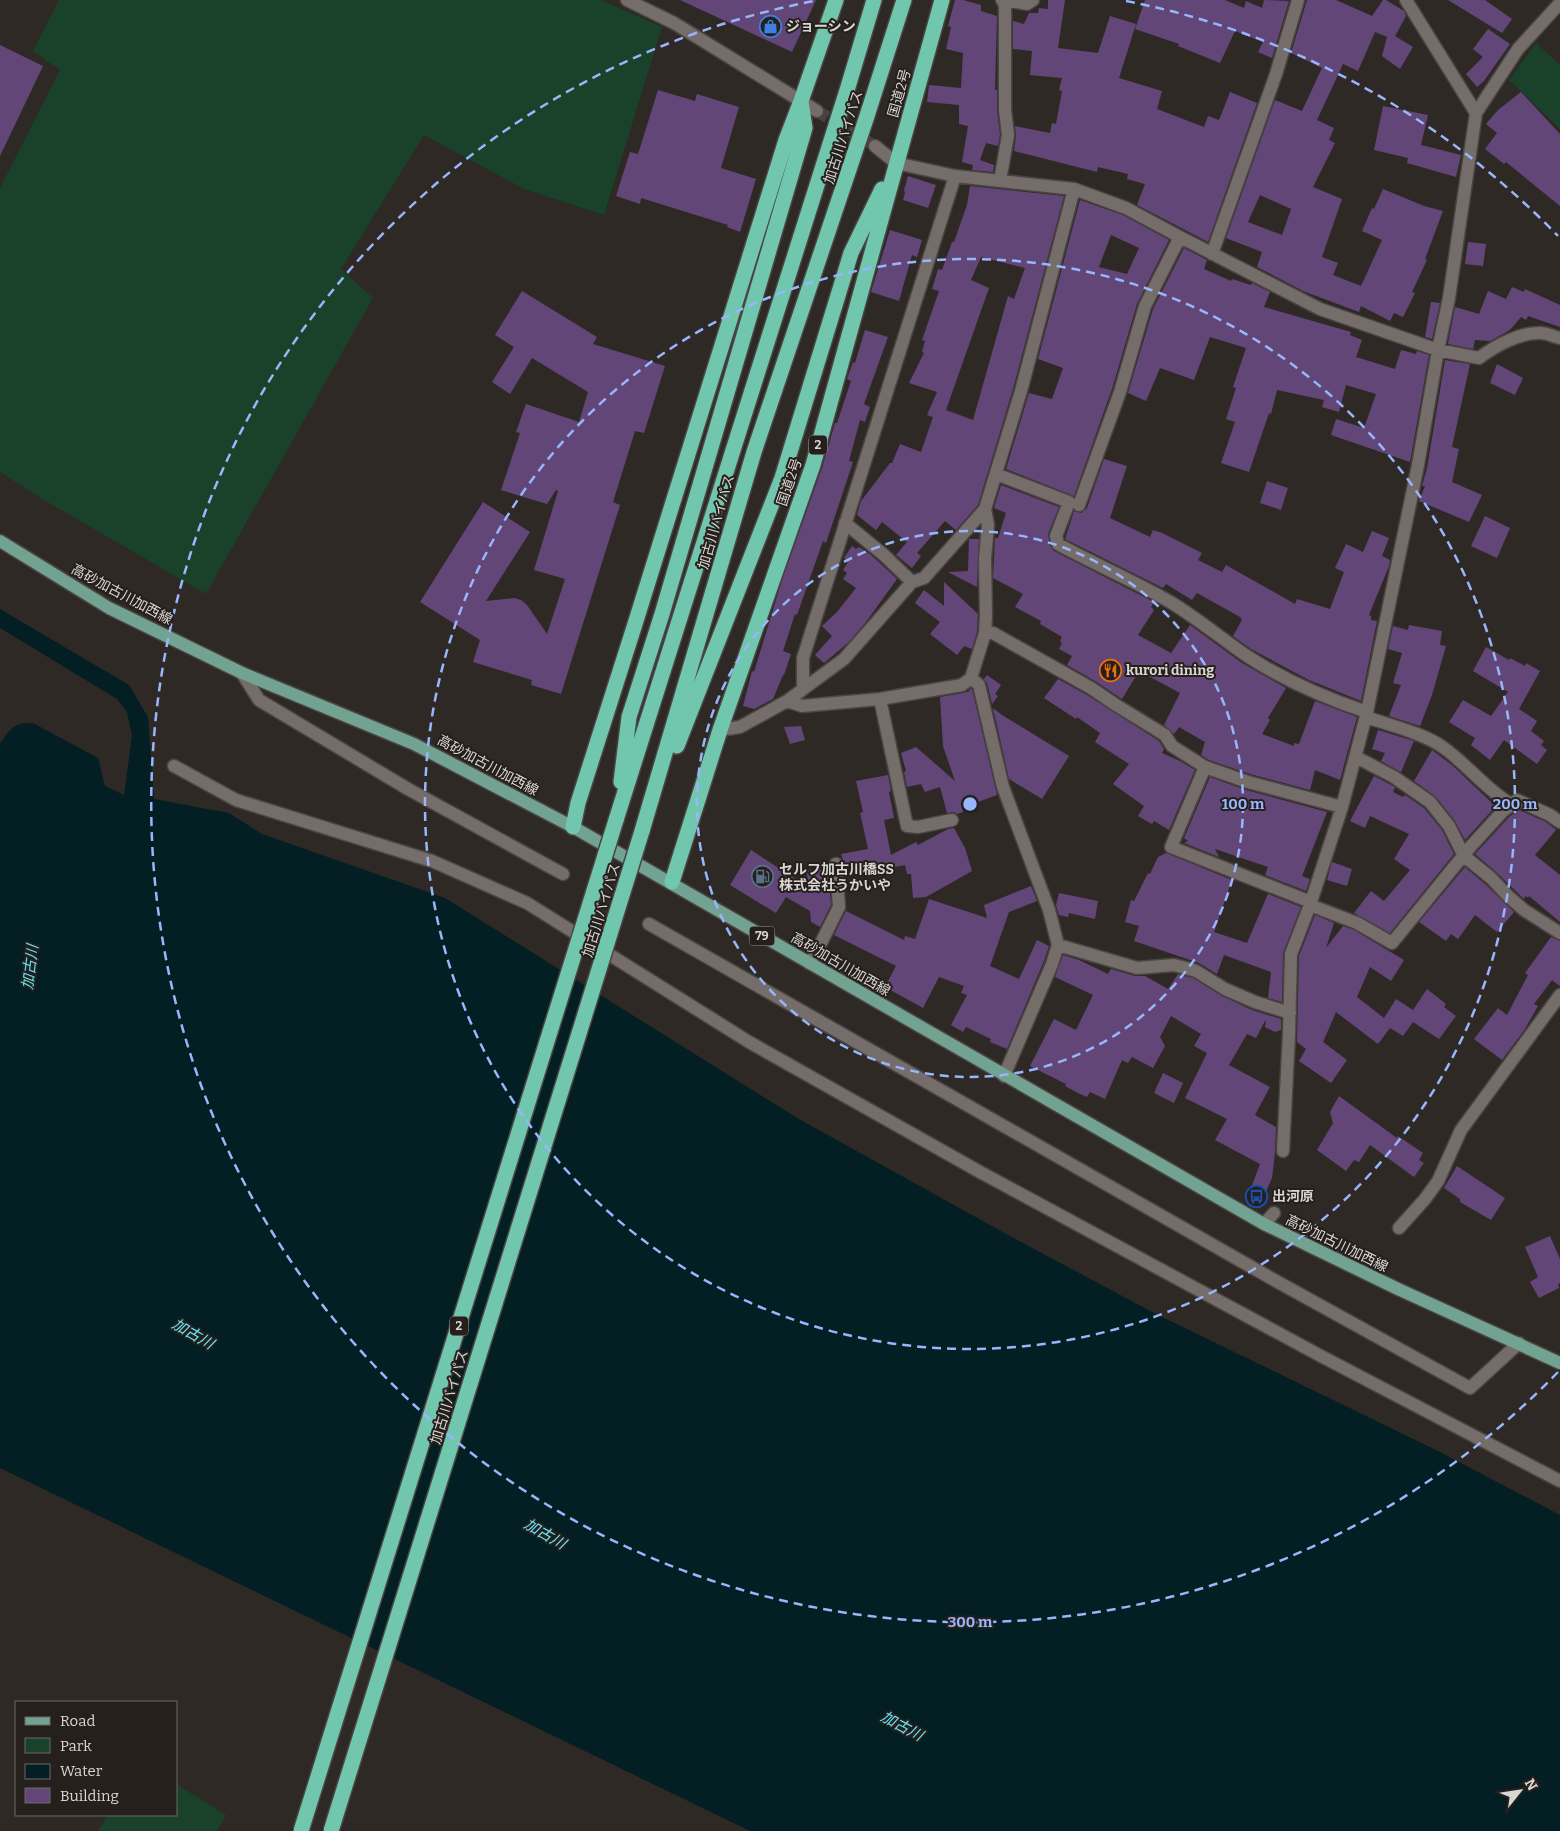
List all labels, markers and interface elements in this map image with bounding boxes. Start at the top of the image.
shop icon: ジョーシン [758,14,782,38]
place label: ジョーシン [786,18,856,35]
street label: 国道2号 [884,67,914,119]
street label: 加古川バイパス [820,88,867,186]
road number: 2 [809,436,827,454]
street label: 国道2号 [773,456,806,508]
street label: 加古川バイパス [695,473,738,571]
street label: 高砂加古川加西線 [68,561,175,628]
restaurant icon: kurori dining [1098,658,1122,682]
place label: kurori dining [1126,662,1214,679]
street label: 高砂加古川加西線 [434,732,541,799]
centre of rings [961,795,979,813]
text: 100 m [1222,795,1265,813]
text: 200 m [1493,795,1538,813]
street label: 加古川バイパス [579,861,624,959]
place label: セルフ加古川橋SS 株式会社うかいや [779,861,894,894]
fuel station icon: セルフ加古川橋SS 株式会社うかいや [751,865,775,889]
road number: 79 [750,926,774,946]
street label: 高砂加古川加西線 [788,929,893,1000]
water label: 加古川 [18,942,42,990]
bus stop icon: 出河原 [1244,1184,1268,1208]
place label: 出河原 [1272,1188,1314,1205]
street label: 高砂加古川加西線 [1283,1211,1391,1276]
water label: 加古川 [169,1315,219,1354]
road number: 2 [450,1316,468,1335]
street label: 加古川バイパス [427,1348,472,1446]
water label: 加古川 [521,1515,571,1554]
text: 300 m [948,1613,993,1631]
legend [15,1701,178,1816]
water label: 加古川 [878,1707,928,1745]
text: Road [60,1712,95,1730]
text: Park [60,1737,92,1755]
text: Water [60,1762,103,1780]
north arrow [1495,1766,1545,1816]
text: N [1521,1776,1541,1794]
text: Building [60,1787,119,1805]

